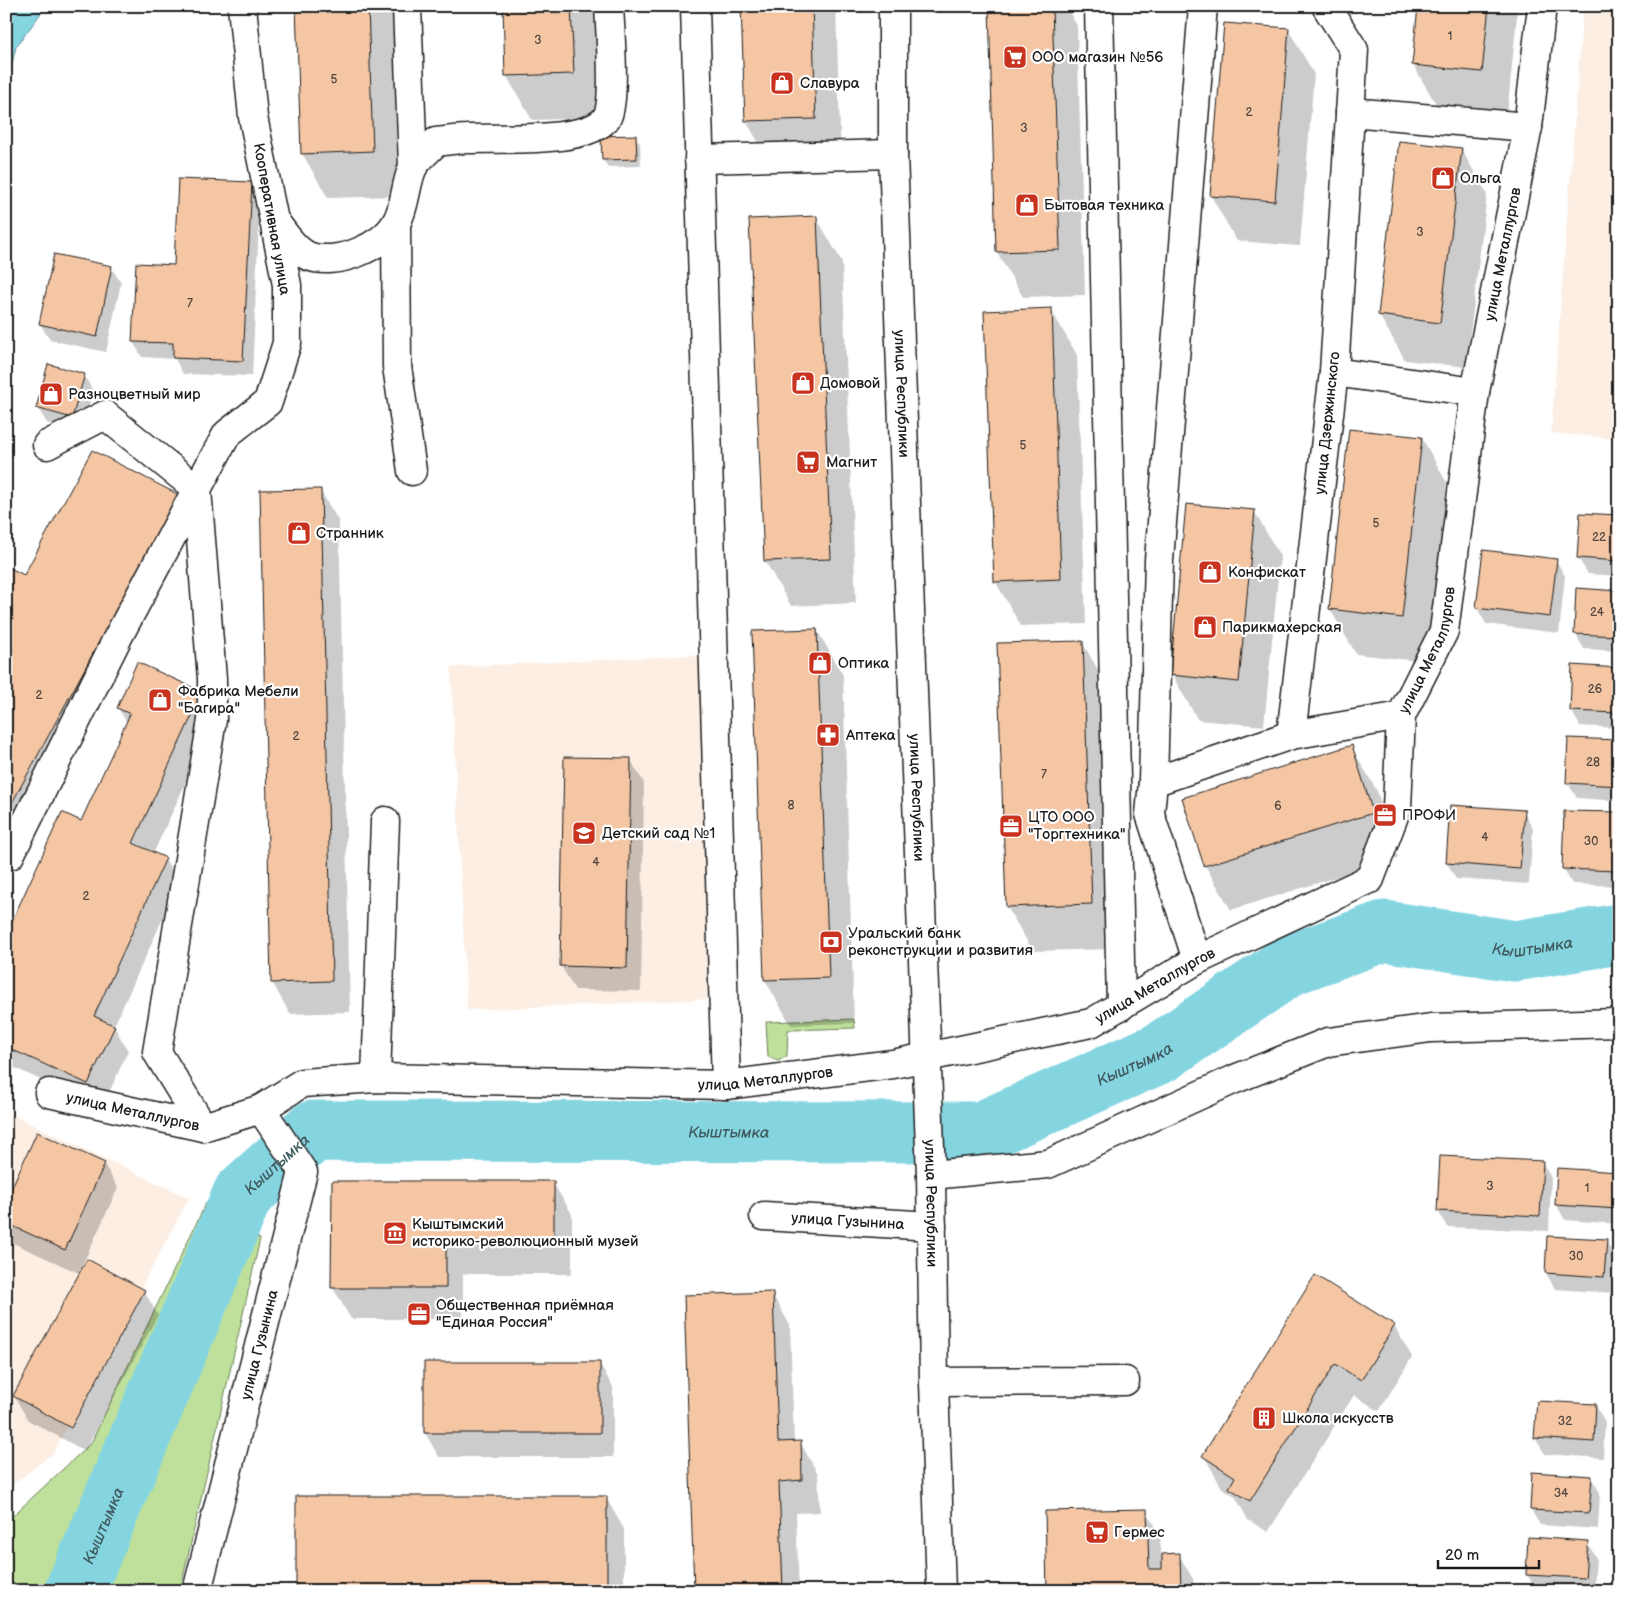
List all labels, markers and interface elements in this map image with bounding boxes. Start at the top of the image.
house number: 1 [1448,29,1452,44]
house number: 3 [534,33,542,48]
supermarket icon: ООО магазин №56 [1002,44,1028,70]
place label: ООО магазин №56 [1032,48,1164,67]
shop icon: Славура [769,70,795,96]
house number: 5 [331,72,338,87]
place label: Славура [800,74,860,93]
house number: 2 [1245,105,1253,120]
house number: 3 [1020,121,1028,136]
street label: Кооперативная улица [249,142,294,297]
shop icon: Ольга [1430,165,1456,191]
place label: Ольга [1460,169,1501,188]
street label: улица Металлургов [1480,186,1526,323]
shop icon: Бытовая техника [1014,192,1040,218]
place label: Бытовая техника [1044,196,1164,215]
house number: 3 [1416,225,1424,240]
house number: 7 [187,296,193,311]
street label: улица Республики [890,330,913,458]
street label: улица Дзержинского [1311,351,1344,495]
shop icon: Домовой [790,370,816,396]
place label: Домовой [820,374,880,393]
shop icon: Разноцветный мир [38,381,64,407]
place label: Разноцветный мир [68,385,201,404]
house number: 5 [1020,438,1027,453]
supermarket icon: Магнит [795,449,821,475]
place label: Магнит [826,453,877,472]
house number: 5 [1373,516,1380,531]
shop icon: Странник [286,520,312,546]
place label: Странник [316,524,384,543]
house number: 22 [1592,530,1606,545]
shop icon: Конфискат [1197,559,1223,585]
place label: Конфискат [1228,563,1306,582]
street label: улица Металлургов [1395,586,1460,717]
house number: 24 [1590,605,1605,620]
shop icon: Парикмахерская [1192,614,1218,640]
place label: Парикмахерская [1222,618,1342,637]
shop icon: Оптика [807,650,833,676]
place label: Оптика [838,654,890,673]
place label: Фабрика Мебели "Багира" [178,682,299,718]
house number: 26 [1588,682,1602,697]
shop icon: Фабрика Мебели "Багира" [147,687,173,713]
house number: 2 [35,688,43,703]
pharmacy icon: Аптека [815,722,841,748]
place label: Аптека [845,726,896,745]
house number: 2 [292,729,300,744]
street label: улица Республики [905,733,928,862]
house number: 28 [1586,755,1600,770]
house number: 7 [1041,767,1047,782]
house number: 8 [788,798,795,813]
house number: 6 [1274,799,1282,814]
office icon: ПРОФИ [1372,802,1398,828]
place label: ПРОФИ [1402,806,1456,825]
place label: ЦТО ООО "Торгтехника" [1028,808,1126,844]
office icon: ЦТО ООО "Торгтехника" [998,813,1024,839]
school or university icon: Детский сад №1 [571,820,597,846]
place label: Детский сад №1 [602,824,715,843]
house number: 4 [1481,830,1489,845]
house number: 30 [1584,834,1598,849]
house number: 4 [592,855,600,870]
house number: 2 [82,889,90,904]
place label: Уральский банк реконструкции и развития [848,924,1033,960]
bank icon: Уральский банк реконструкции и развития [818,929,844,955]
water label: Кыштымка [1490,934,1574,962]
street label: улица Металлургов [1092,944,1218,1028]
water label: Кыштымка [1094,1039,1177,1091]
street label: улица Металлургов [698,1063,834,1095]
street label: улица Металлургов [65,1088,201,1136]
water label: Кыштымка [688,1124,770,1143]
water label: Кыштымка [241,1131,314,1199]
street label: улица Республики [920,1139,941,1267]
house number: 3 [1486,1179,1494,1194]
house number: 1 [1585,1181,1589,1196]
street label: улица Гузынина [791,1209,905,1234]
place label: Кыштымский историко-революционный музей [412,1215,639,1251]
museum icon: Кыштымский историко-революционный музей [382,1220,408,1246]
house number: 30 [1569,1249,1583,1264]
street label: улица Гузынина [237,1288,283,1402]
place label: Общественная приёмная "Единая Россия" [436,1296,614,1332]
office icon: Общественная приёмная "Единая Россия" [406,1301,432,1327]
building icon: Школа искусств [1251,1405,1277,1431]
place label: Школа искусств [1282,1409,1394,1428]
house number: 32 [1558,1414,1572,1429]
water label: Кыштымка [79,1485,129,1568]
house number: 34 [1554,1486,1569,1501]
supermarket icon: Гермес [1084,1519,1110,1545]
place label: Гермес [1114,1523,1165,1542]
scale bar [1438,1537,1539,1569]
text: 20 m [1445,1546,1479,1565]

